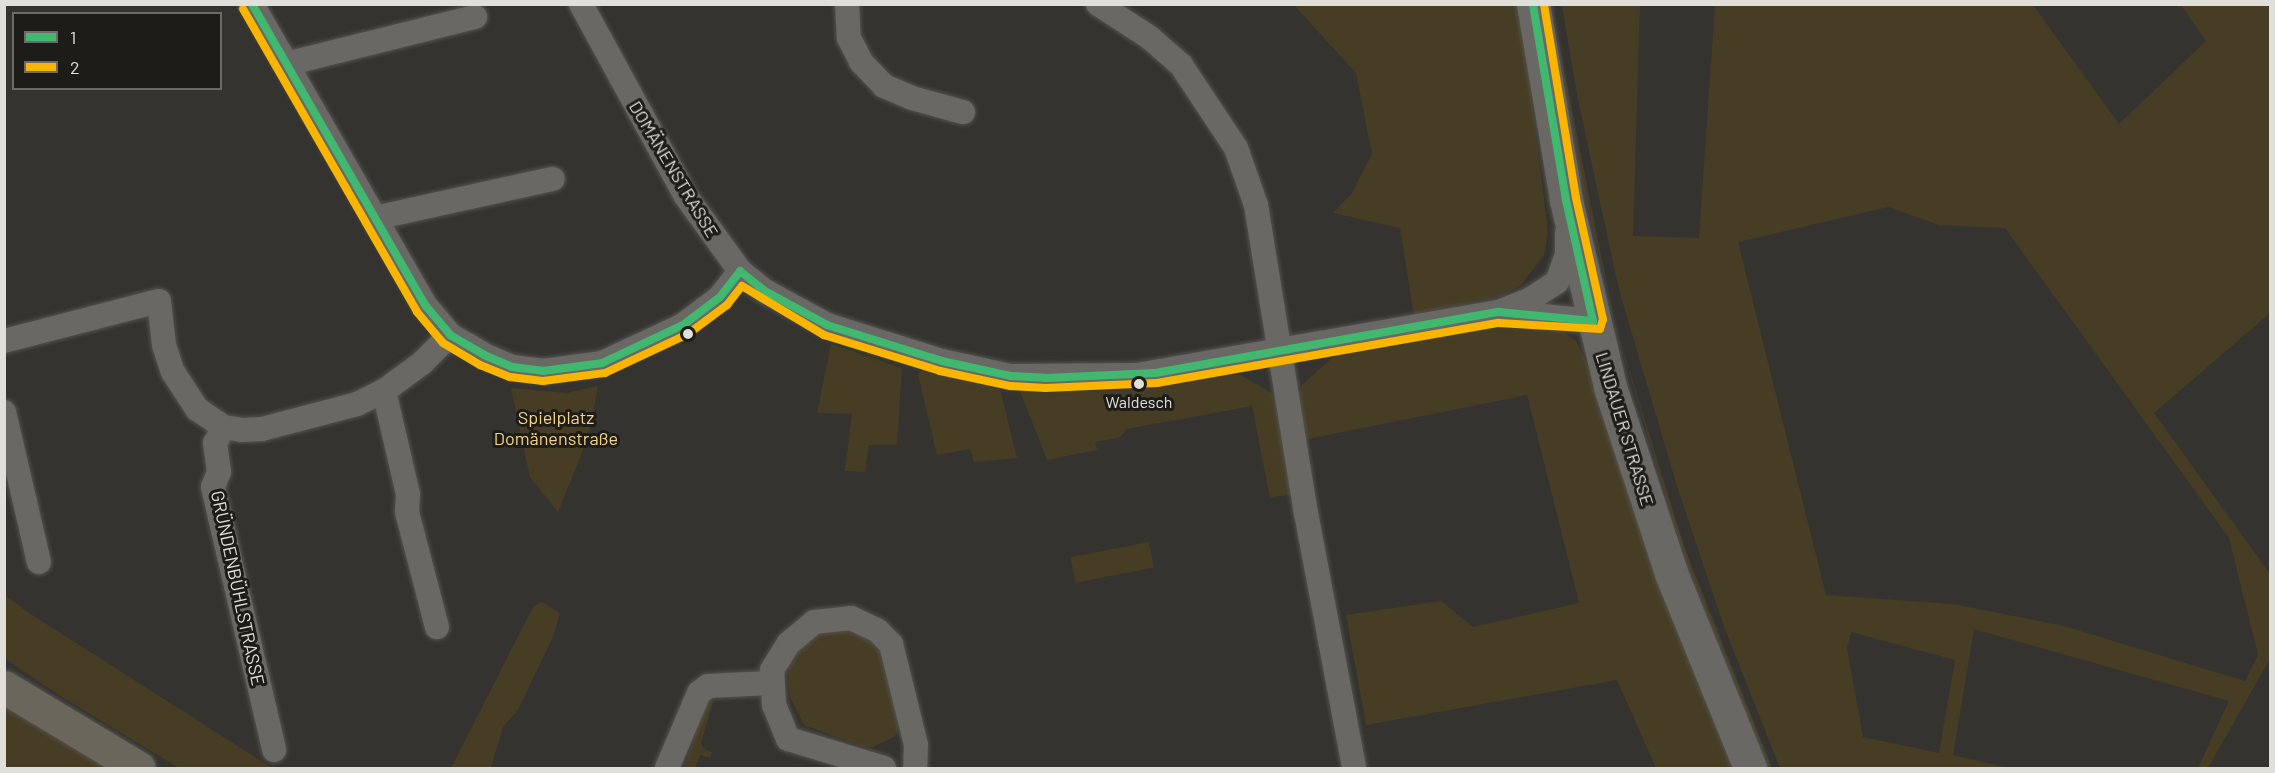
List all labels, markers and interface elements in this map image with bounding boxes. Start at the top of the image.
legend [12,12,222,90]
text: 1 [70,26,76,48]
text: 2 [70,56,80,78]
street label: DOMÄNENSTRASSE [625,97,723,241]
unlabelled marker [682,328,694,340]
street label: LINDAUER STRASSE [1591,349,1659,509]
marker: Waldesch [1133,378,1145,390]
place label: Waldesch [1106,392,1172,412]
park label: Spielplatz Domänenstraße [494,407,618,450]
street label: GRÜNDENBÜHLSTRASSE [207,489,269,687]

